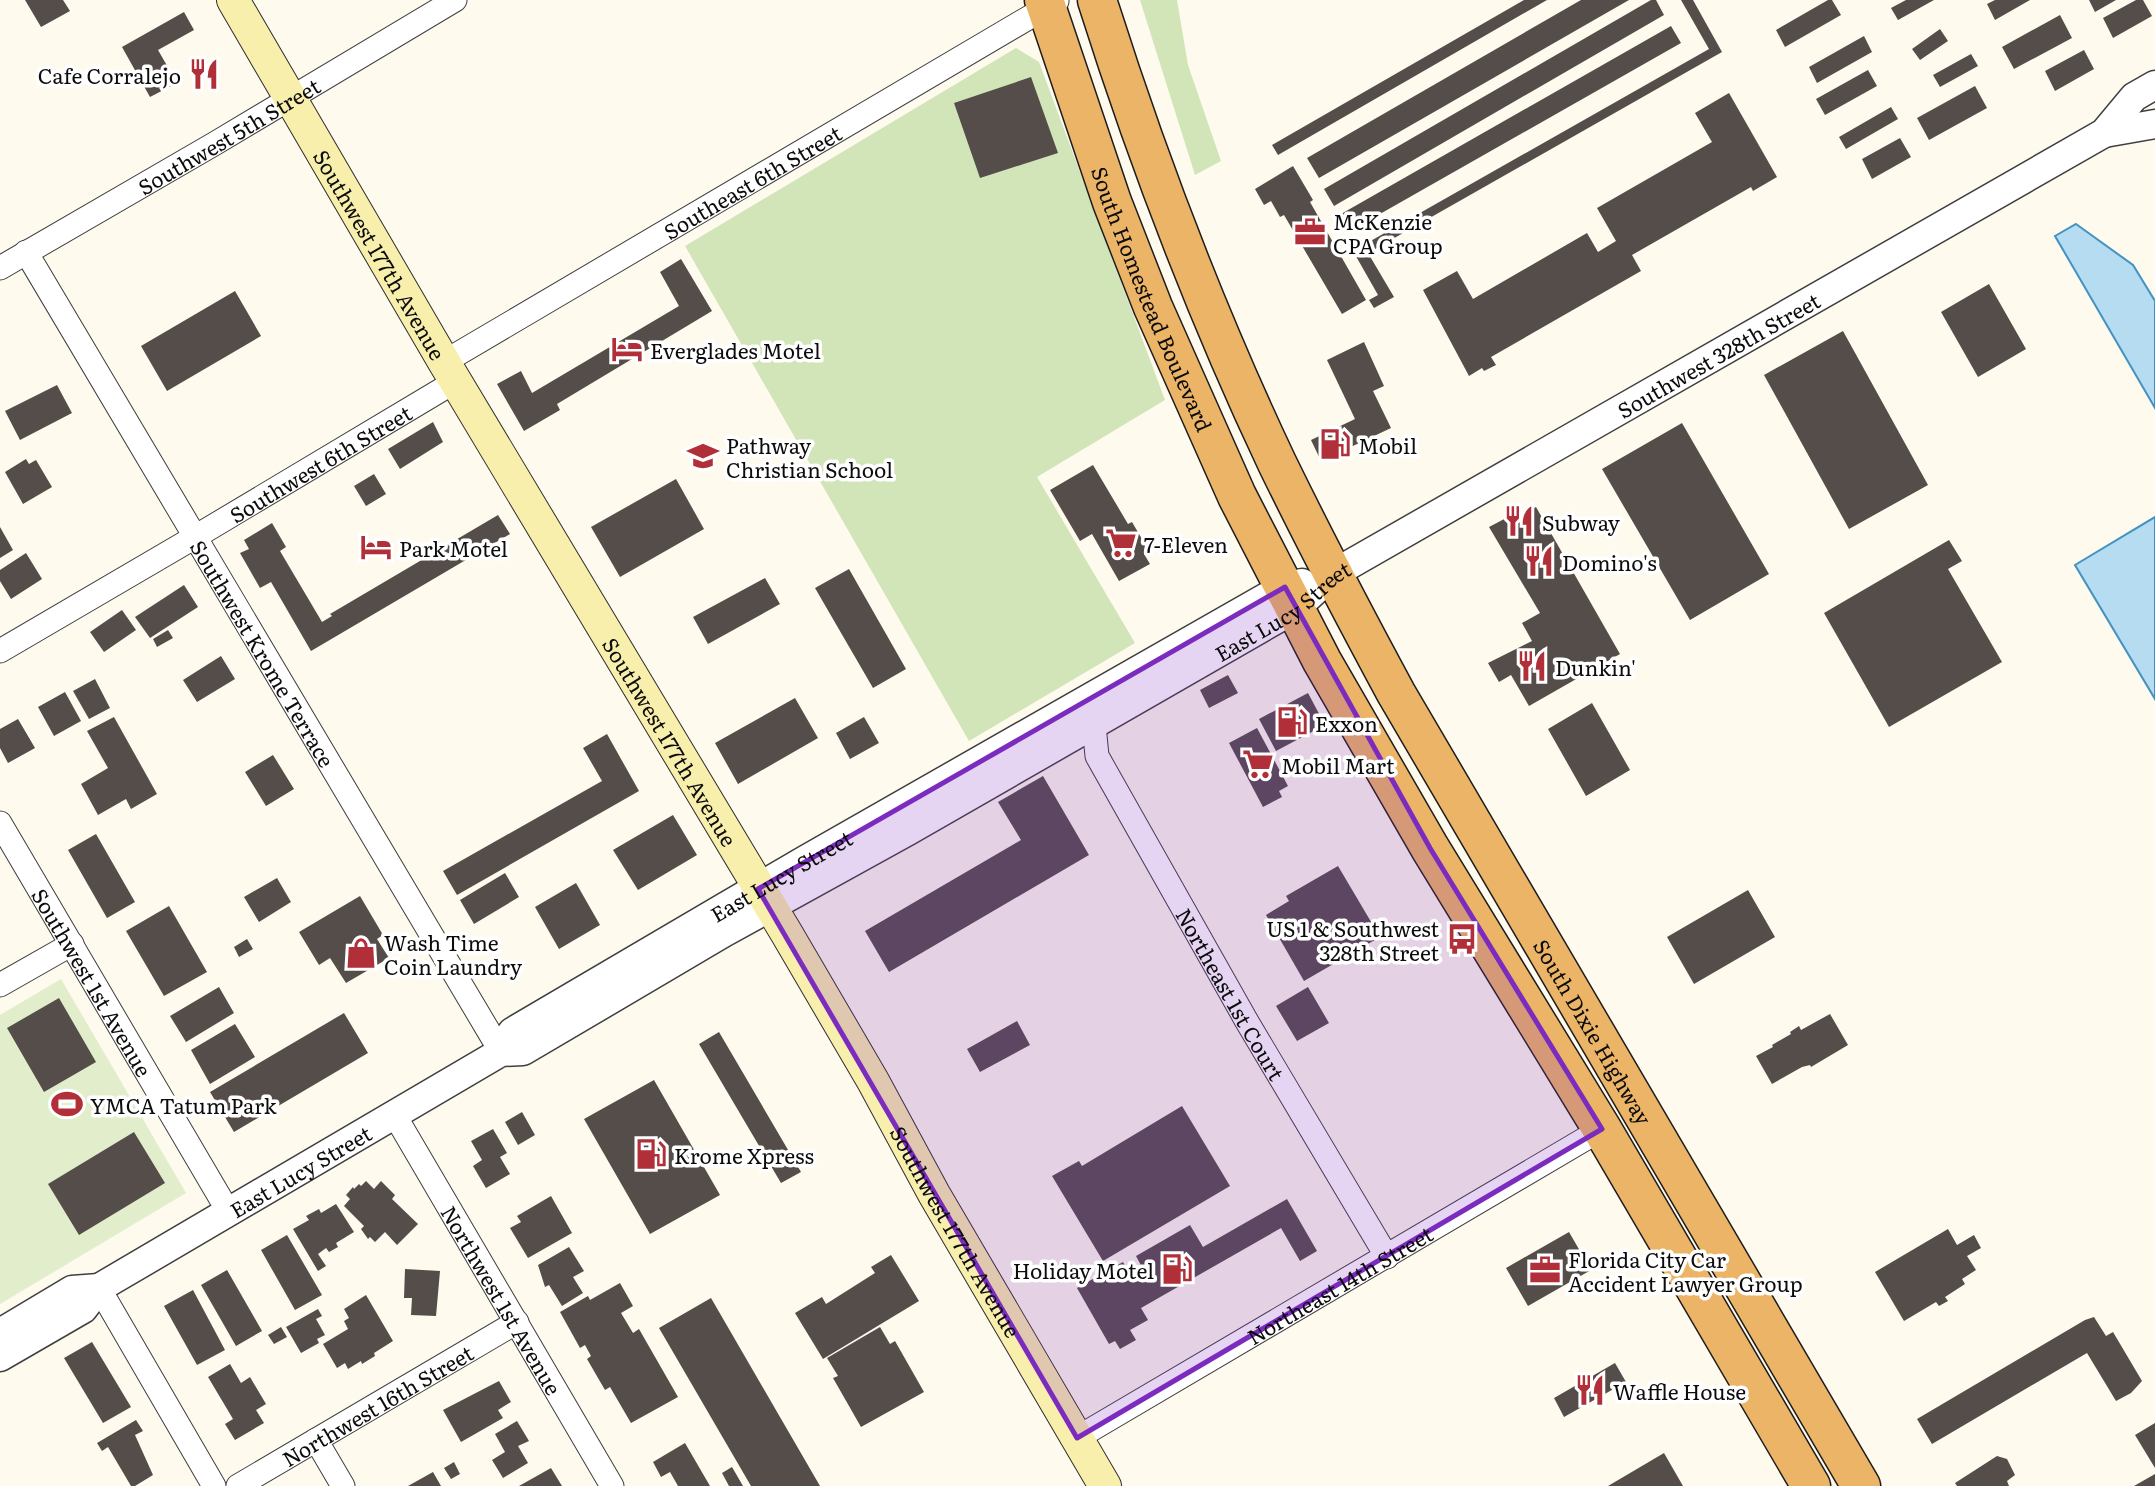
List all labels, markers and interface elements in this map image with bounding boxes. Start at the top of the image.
restaurant icon: Cafe Corralejo [187,57,221,91]
place label: Cafe Corralejo [38,59,181,90]
street label: Southwest 5th Street [131,69,325,201]
street label: Southeast 6th Street [657,116,847,245]
street label: Southwest 177th Avenue [307,143,455,365]
street label: South Homestead Boulevard [1085,162,1222,436]
place label: McKenzie CPA Group [1333,205,1443,260]
office icon: McKenzie CPA Group [1293,215,1327,249]
street label: Southwest 328th Street [1611,283,1825,424]
hotel icon: Everglades Motel [610,332,644,366]
place label: Everglades Motel [650,334,821,365]
street label: Southwest 6th Street [223,396,417,529]
fuel station icon: Mobil [1318,427,1352,461]
place label: Pathway Christian School [726,429,893,484]
place label: Mobil [1358,429,1417,460]
school or university icon: Pathway Christian School [686,439,720,473]
restaurant icon: Subway [1502,504,1536,538]
place label: Subway [1542,506,1621,537]
supermarket icon: 7-Eleven [1104,526,1138,560]
place label: 7-Eleven [1144,528,1228,559]
hotel icon: Park Motel [359,530,393,564]
place label: Park Motel [399,532,508,563]
street label: Southwest Krome Terrace [184,533,344,772]
restaurant icon: Domino's [1522,544,1556,578]
place label: Domino's [1562,546,1657,577]
street label: East Lucy Street [1208,552,1356,667]
street label: Southwest 177th Avenue [597,631,746,852]
restaurant icon: Dunkin' [1515,649,1549,683]
place label: Dunkin' [1555,651,1636,682]
fuel station icon: Exxon [1275,705,1309,739]
place label: Exxon [1315,707,1378,738]
supermarket icon: Mobil Mart [1241,747,1275,781]
place label: Mobil Mart [1281,749,1395,780]
street label: East Lucy Street [704,821,858,928]
street label: Southwest 1st Avenue [26,882,161,1082]
street label: Northeast 1st Court [1170,902,1294,1086]
place label: US 1 & Southwest 328th Street [1266,912,1440,967]
bus stop icon: US 1 & Southwest 328th Street [1445,922,1479,956]
place label: Wash Time Coin Laundry [384,926,523,981]
street label: South Dixie Highway [1528,932,1661,1130]
shop icon: Wash Time Coin Laundry [344,936,378,970]
sports icon: YMCA Tatum Park [50,1087,84,1121]
place label: YMCA Tatum Park [90,1089,277,1120]
street label: East Lucy Street [223,1116,377,1224]
street label: Southwest 177th Avenue [884,1120,1030,1342]
fuel station icon: Krome Xpress [634,1137,668,1171]
place label: Krome Xpress [674,1139,814,1170]
street label: Northwest 1st Avenue [435,1199,570,1400]
street label: Northeast 14th Street [1240,1217,1438,1351]
place label: Florida City Car Accident Lawyer Group [1568,1243,1803,1298]
fuel station icon: Holiday Motel [1160,1252,1194,1286]
office icon: Florida City Car Accident Lawyer Group [1528,1253,1562,1287]
place label: Holiday Motel [1013,1254,1154,1285]
street label: Northwest 16th Street [275,1336,479,1473]
restaurant icon: Waffle House [1573,1373,1607,1407]
place label: Waffle House [1613,1375,1746,1406]

